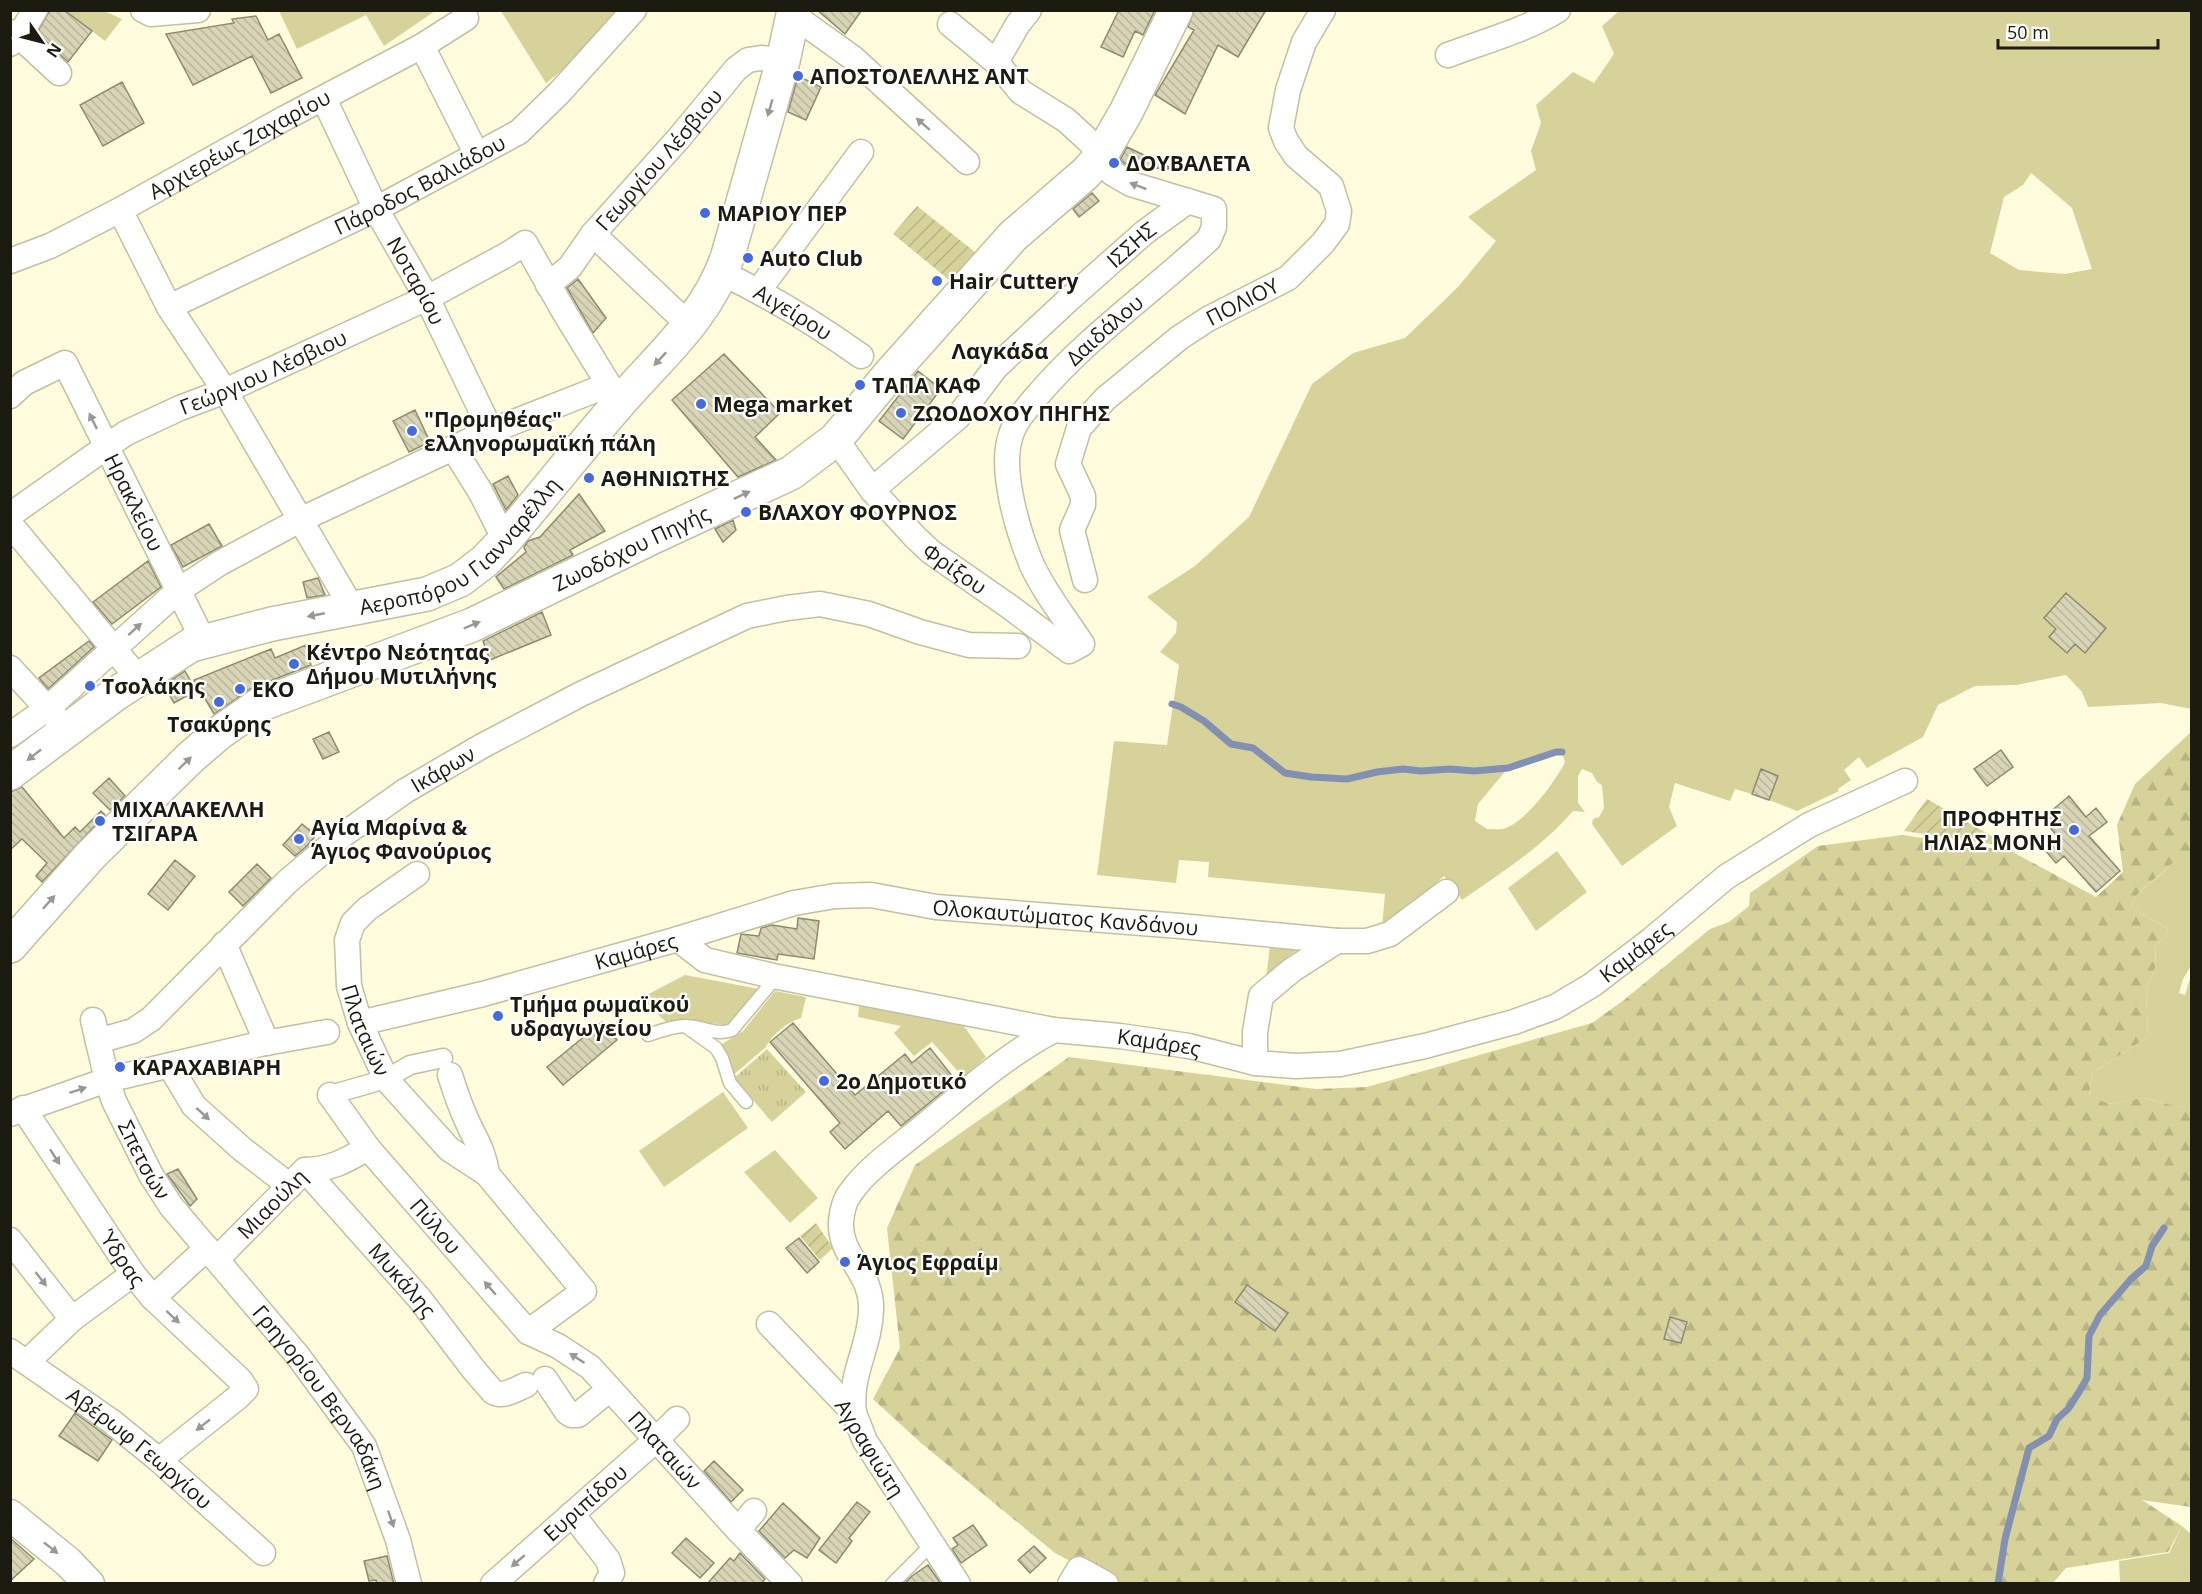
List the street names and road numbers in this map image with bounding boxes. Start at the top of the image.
street label: Γεωργίου Λέσβιου [589,82,728,236]
street label: Αρχιερέως Ζαχαρίου [144,83,335,205]
street label: Πάροδος Βαλιάδου [329,128,510,241]
street label: ΙΣΣΗΣ [1100,215,1161,274]
street label: Νοταρίου [381,232,452,329]
street label: ΠΟΛΙΟΥ [1201,271,1284,332]
street label: Αιγείρου [749,278,837,346]
street label: Δαιδάλου [1060,288,1149,371]
street label: Γεώργιου Λέσβιου [175,323,351,421]
street label: Ηρακλείου [98,448,170,556]
street label: Αεροπόρου Γιανναρέλλη [357,471,566,621]
street label: Ζωοδόχου Πηγής [548,499,714,598]
street label: Φρίξου [917,536,992,601]
street label: Ικάρων [405,739,480,799]
street label: Ολοκαυτώματος Κανδάνου [932,893,1200,942]
street label: Καμάρες [1594,915,1677,989]
street label: Καμάρες [591,926,680,976]
street label: Πλαταιών [335,981,397,1081]
street label: Καμάρες [1115,1022,1204,1063]
street label: Σπετσών [112,1116,177,1205]
street label: Μιαούλη [231,1162,313,1245]
street label: Πύλου [404,1192,468,1260]
street label: Ύδρας [93,1223,152,1293]
street label: Μυκάλης [362,1237,443,1323]
street label: Γρηγορίου Βερναδάκη [247,1299,393,1494]
street label: Αβέρωφ Γεωργίου [62,1381,218,1515]
street label: Αγραφιώτη [829,1394,911,1502]
street label: Πλαταιών [622,1405,708,1495]
street label: Ευριπίδου [537,1458,633,1547]

